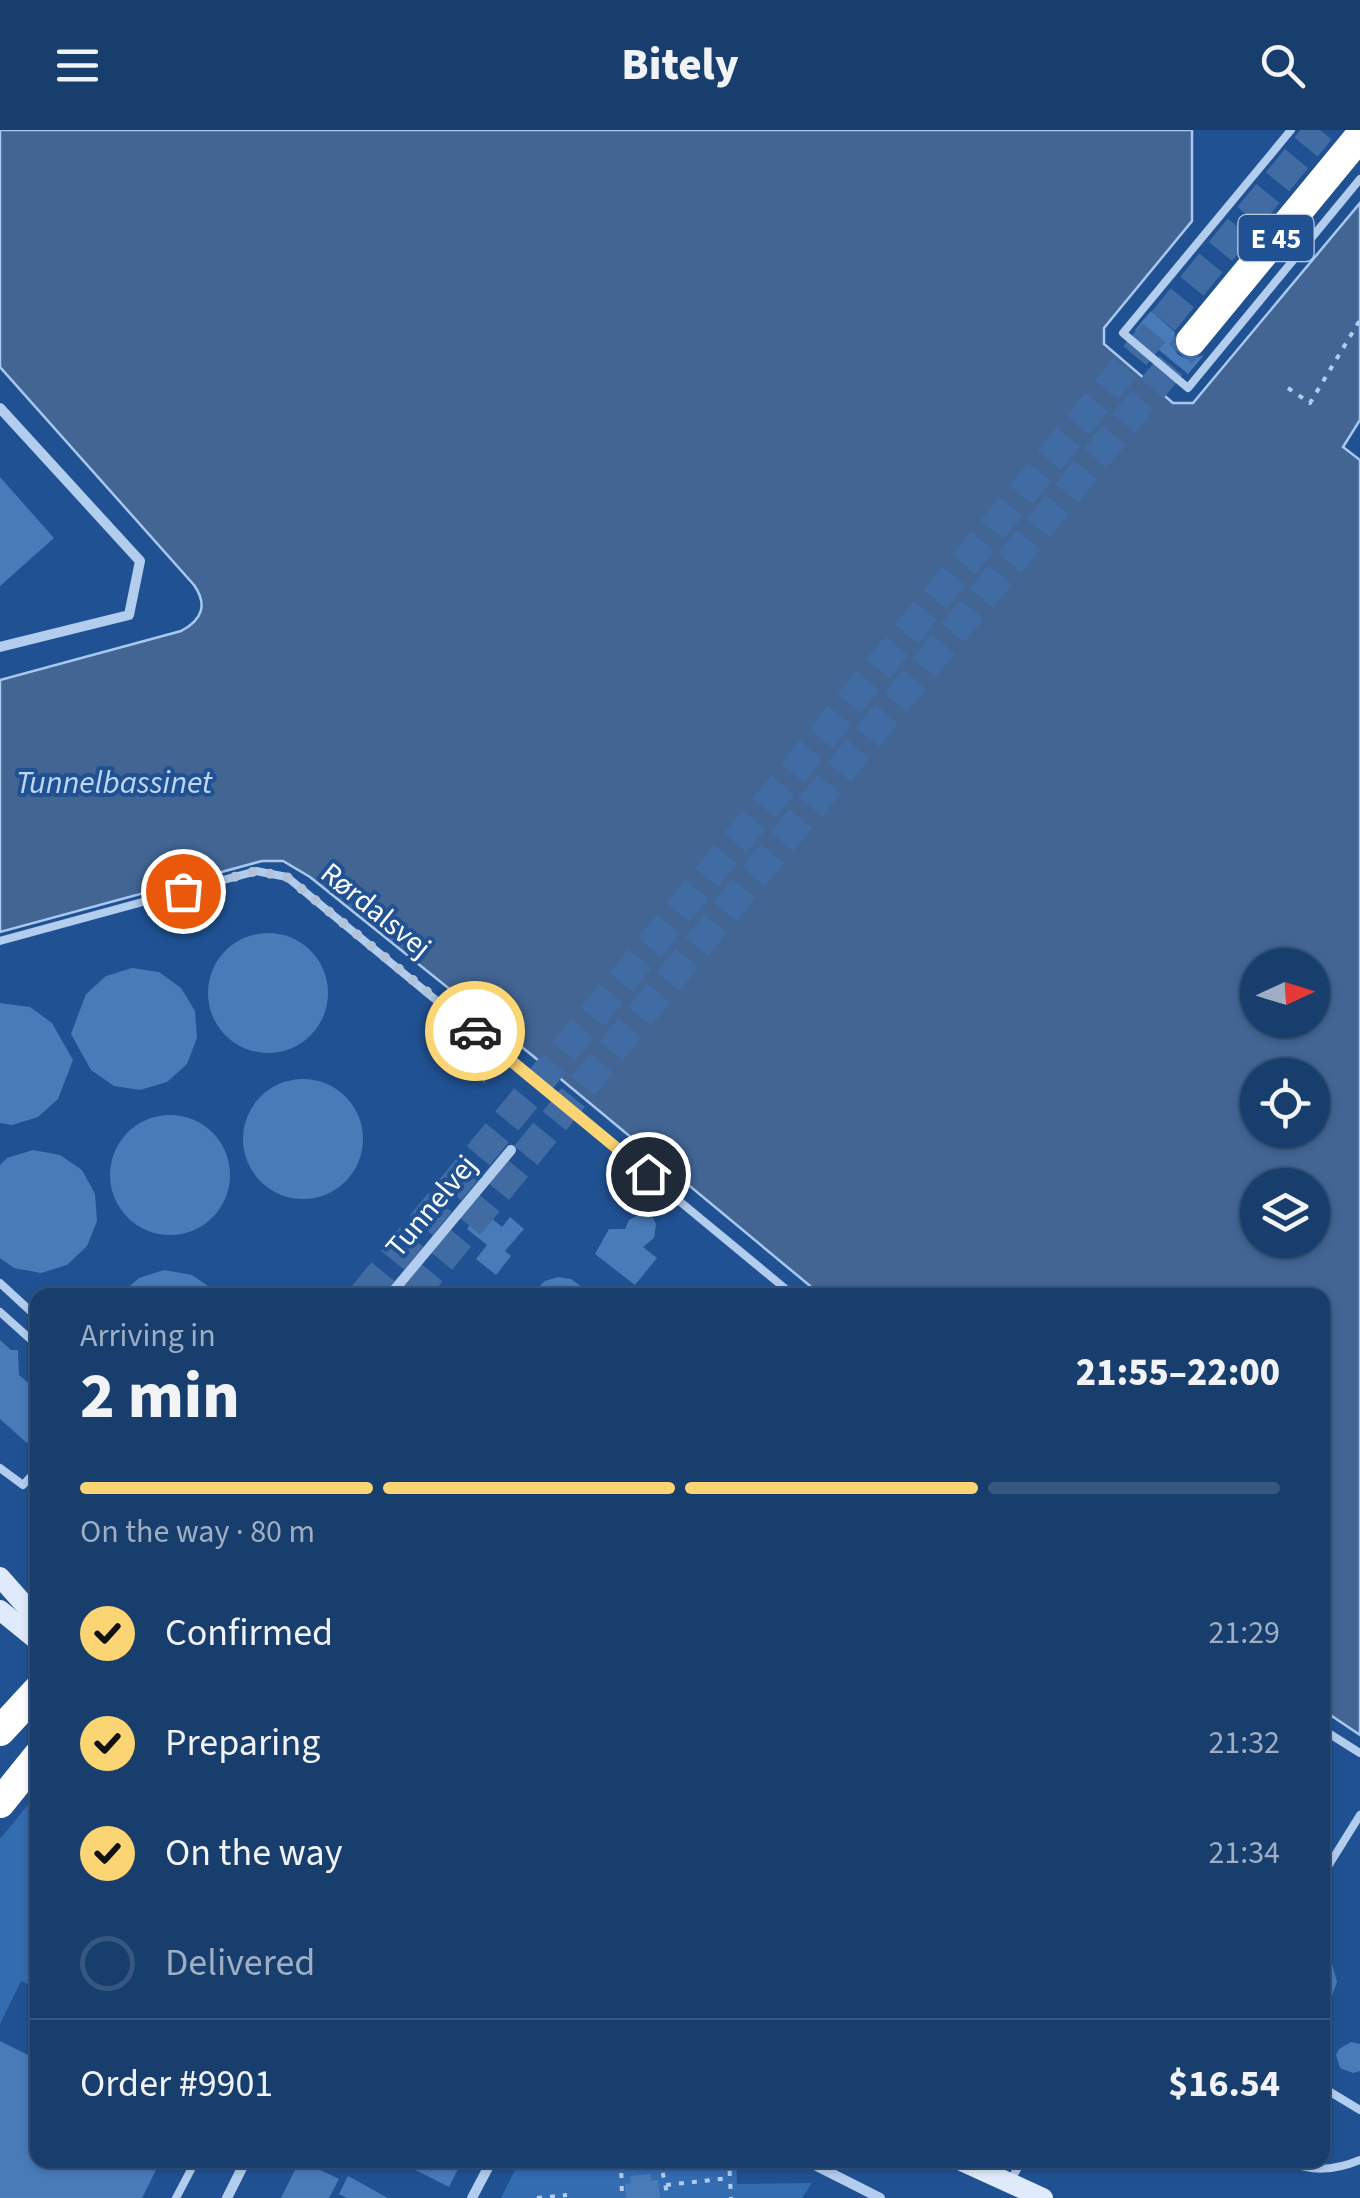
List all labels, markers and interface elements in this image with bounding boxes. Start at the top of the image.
text: Bitely [621,33,739,97]
icon: menu [50,38,105,93]
icon: search [1255,38,1310,93]
road number: E 45 [1238,215,1314,261]
water label: Tunnelbassinet [16,760,214,806]
pin [141,849,226,934]
street label: Rørdalsvej [311,852,440,968]
icon: bag [156,864,211,919]
north arrow [1240,948,1330,1038]
map controls [1240,948,1330,1258]
courier [425,981,525,1081]
icon: car [448,1004,503,1059]
button: locate [1240,1058,1330,1148]
pin [606,1132,691,1217]
street label: Tunnelvej [376,1146,487,1267]
icon: home [621,1147,676,1202]
button: layers [1240,1168,1330,1258]
text: Arriving in [80,1313,216,1359]
text: 21:55–22:00 [1076,1346,1280,1400]
text: 2 min [80,1350,240,1443]
text: On the way · 80 m [80,1509,315,1555]
icon: check [80,1606,135,1661]
text: Confirmed [165,1606,333,1660]
text: 21:29 [1208,1610,1280,1656]
icon: check [80,1716,135,1771]
text: Preparing [165,1716,320,1770]
text: 21:32 [1208,1720,1280,1766]
icon: check [80,1826,135,1881]
text: On the way [165,1826,342,1880]
text: 21:34 [1208,1830,1280,1876]
text: Delivered [165,1936,315,1990]
text: Order #9901 [80,2057,273,2111]
text: $16.54 [1168,2057,1280,2111]

